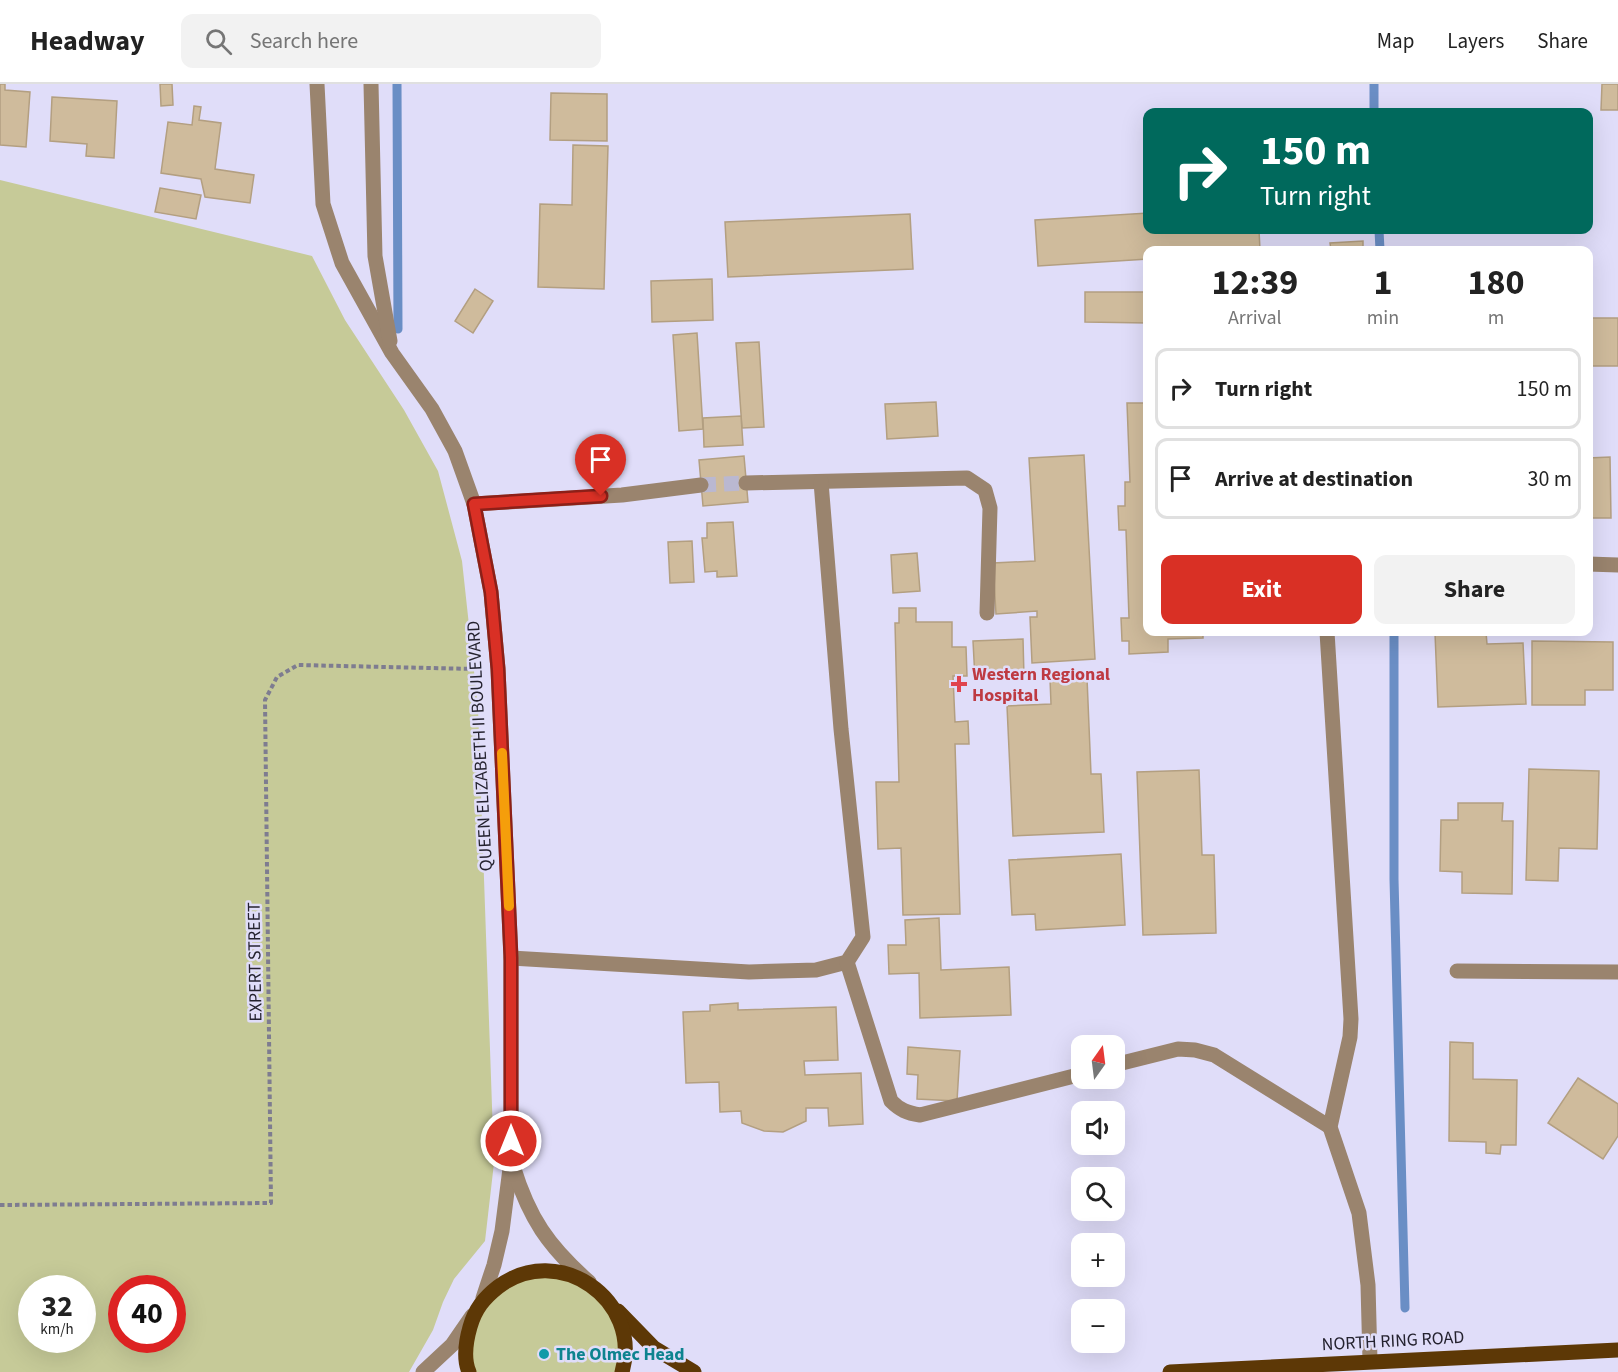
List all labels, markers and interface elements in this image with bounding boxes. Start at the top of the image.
search box [181,14,601,68]
text: Headway [30,21,145,61]
icon: search [202,25,235,58]
text: Search here [250,25,358,57]
text: Map [1377,26,1414,56]
text: Layers [1447,26,1504,56]
text: Share [1537,26,1588,56]
text: 150 m [1260,121,1371,181]
icon: right [1161,132,1239,210]
text: Turn right [1260,177,1371,216]
text: 12:39 [1211,257,1298,308]
text: 1 [1373,257,1392,308]
text: 180 [1468,257,1525,308]
text: Arrival [1228,304,1282,332]
text: min [1367,304,1399,332]
text: m [1488,304,1504,332]
icon: right [1164,372,1197,405]
text: Turn right [1215,373,1312,405]
text: 150 m [1517,373,1572,405]
pin [575,434,626,496]
icon: arrive [584,443,617,476]
icon: arrive [1164,462,1197,495]
text: Arrive at destination [1215,463,1413,495]
text: 30 m [1527,463,1572,495]
button: Exit [1161,555,1362,624]
button: Share [1374,555,1575,624]
street label: QUEEN ELIZABETH II BOULEVARD [461,620,499,872]
place label: Western Regional Hospital [972,662,1110,708]
marker: Western Regional Hospital [950,675,968,693]
street label: EXPERT STREET [241,902,269,1022]
north arrow [1071,1035,1125,1089]
map controls [1071,1035,1125,1353]
button: sound [1071,1101,1125,1155]
position arrow [479,1109,543,1173]
button: search [1071,1167,1125,1221]
button: + [1071,1233,1125,1287]
speed limit sign: 40 [108,1275,186,1353]
text: 32 [41,1285,73,1328]
button: − [1071,1299,1125,1353]
text: km/h [40,1319,74,1340]
street label: NORTH RING ROAD [1321,1325,1465,1357]
place label: The Olmec Head [556,1342,685,1367]
marker: The Olmec Head [537,1347,551,1361]

